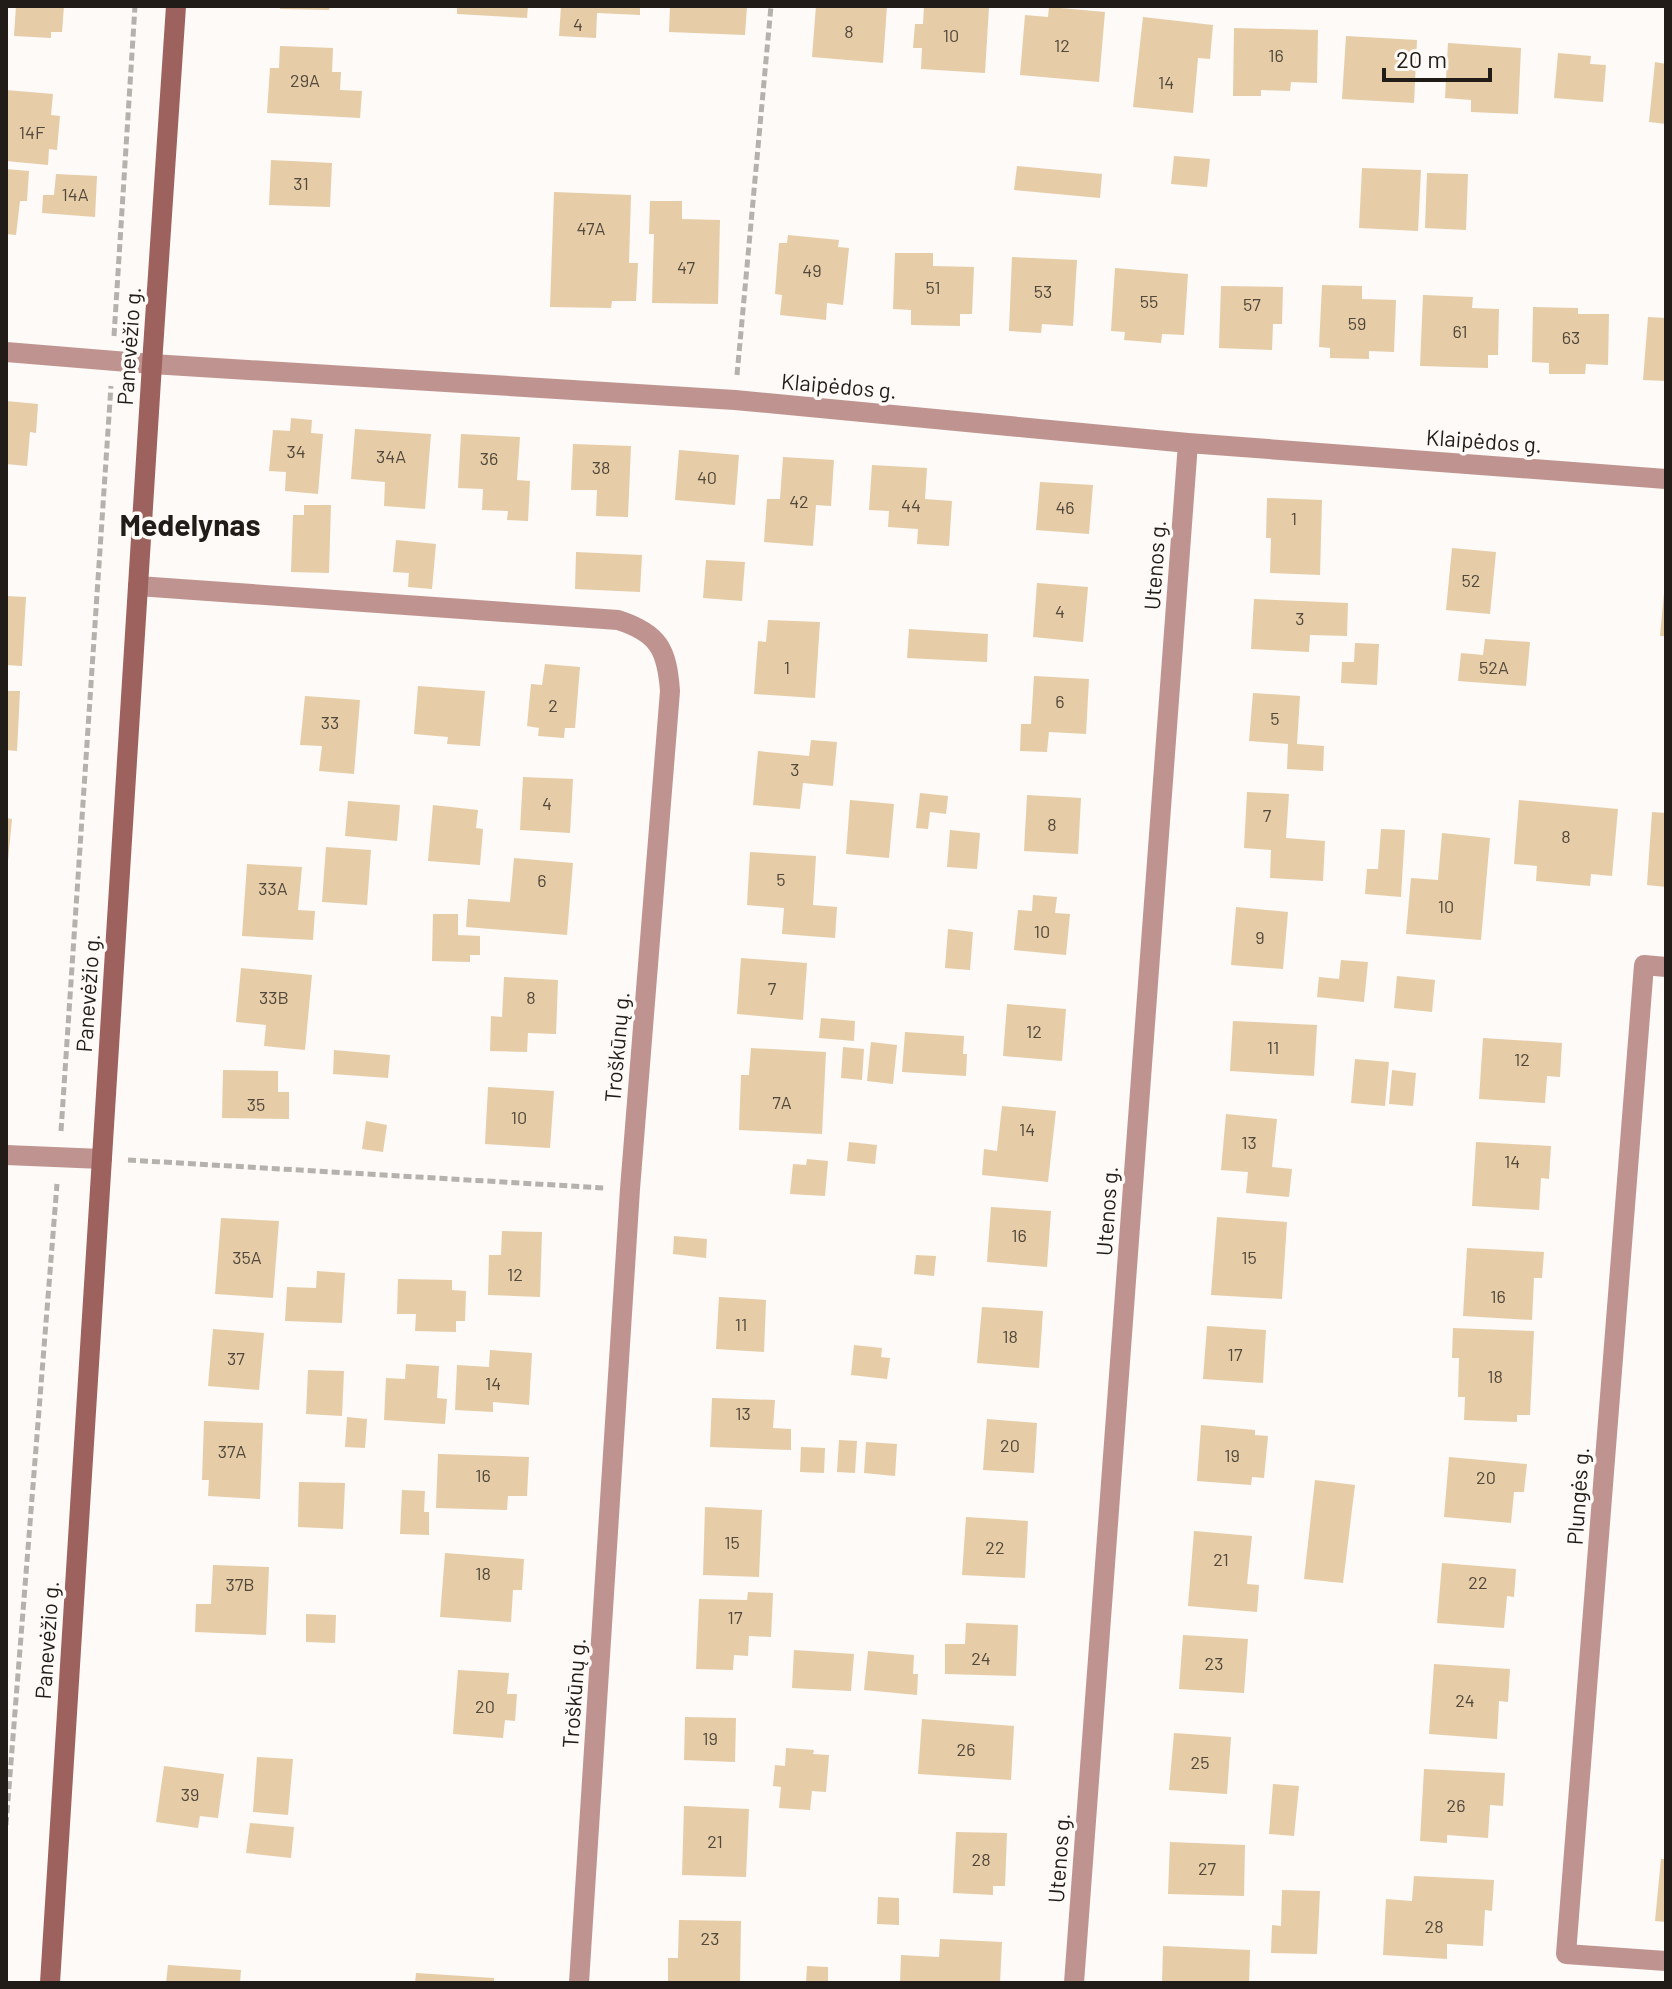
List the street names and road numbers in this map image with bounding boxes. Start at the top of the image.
street label: Panevėžio g. [111,286,145,406]
street label: Klaipėdos g. [780,367,898,403]
street label: Klaipėdos g. [1425,423,1543,457]
street label: Utenos g. [1138,519,1170,611]
street label: Panevėžio g. [70,933,104,1053]
street label: Troškūnų g. [598,991,634,1103]
street label: Utenos g. [1090,1165,1122,1257]
street label: Plungės g. [1561,1446,1593,1546]
street label: Panevėžio g. [29,1580,63,1700]
street label: Troškūnų g. [556,1637,590,1749]
street label: Utenos g. [1042,1812,1074,1904]

